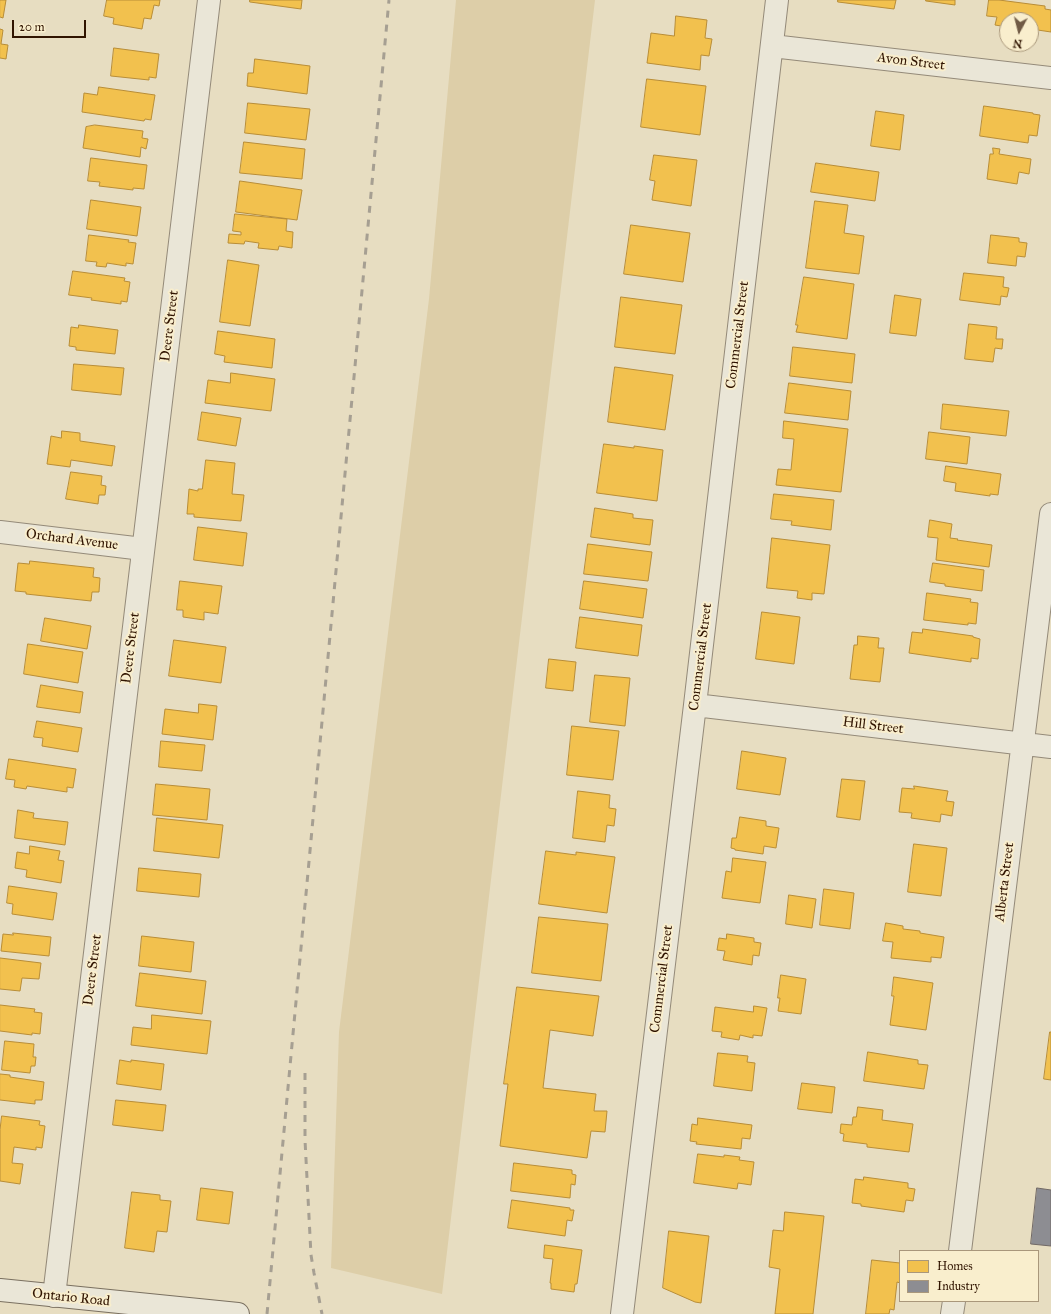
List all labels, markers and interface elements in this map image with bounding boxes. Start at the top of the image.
scale bar [14,12,88,38]
north arrow [999,12,1039,52]
text: 20 m [19,20,45,34]
text: N [1012,36,1023,50]
street label: Avon Street [876,50,946,74]
street label: Commercial Street [723,280,753,390]
street label: Deere Street [157,289,183,363]
street label: Orchard Avenue [25,526,119,554]
street label: Commercial Street [686,602,716,712]
street label: Deere Street [118,611,144,685]
street label: Hill Street [842,714,904,738]
street label: Alberta Street [992,841,1018,923]
street label: Commercial Street [647,924,677,1034]
street label: Deere Street [80,933,106,1007]
legend [899,1250,1039,1302]
text: Homes [937,1259,973,1273]
text: Industry [937,1279,980,1293]
street label: Ontario Road [31,1286,111,1310]

